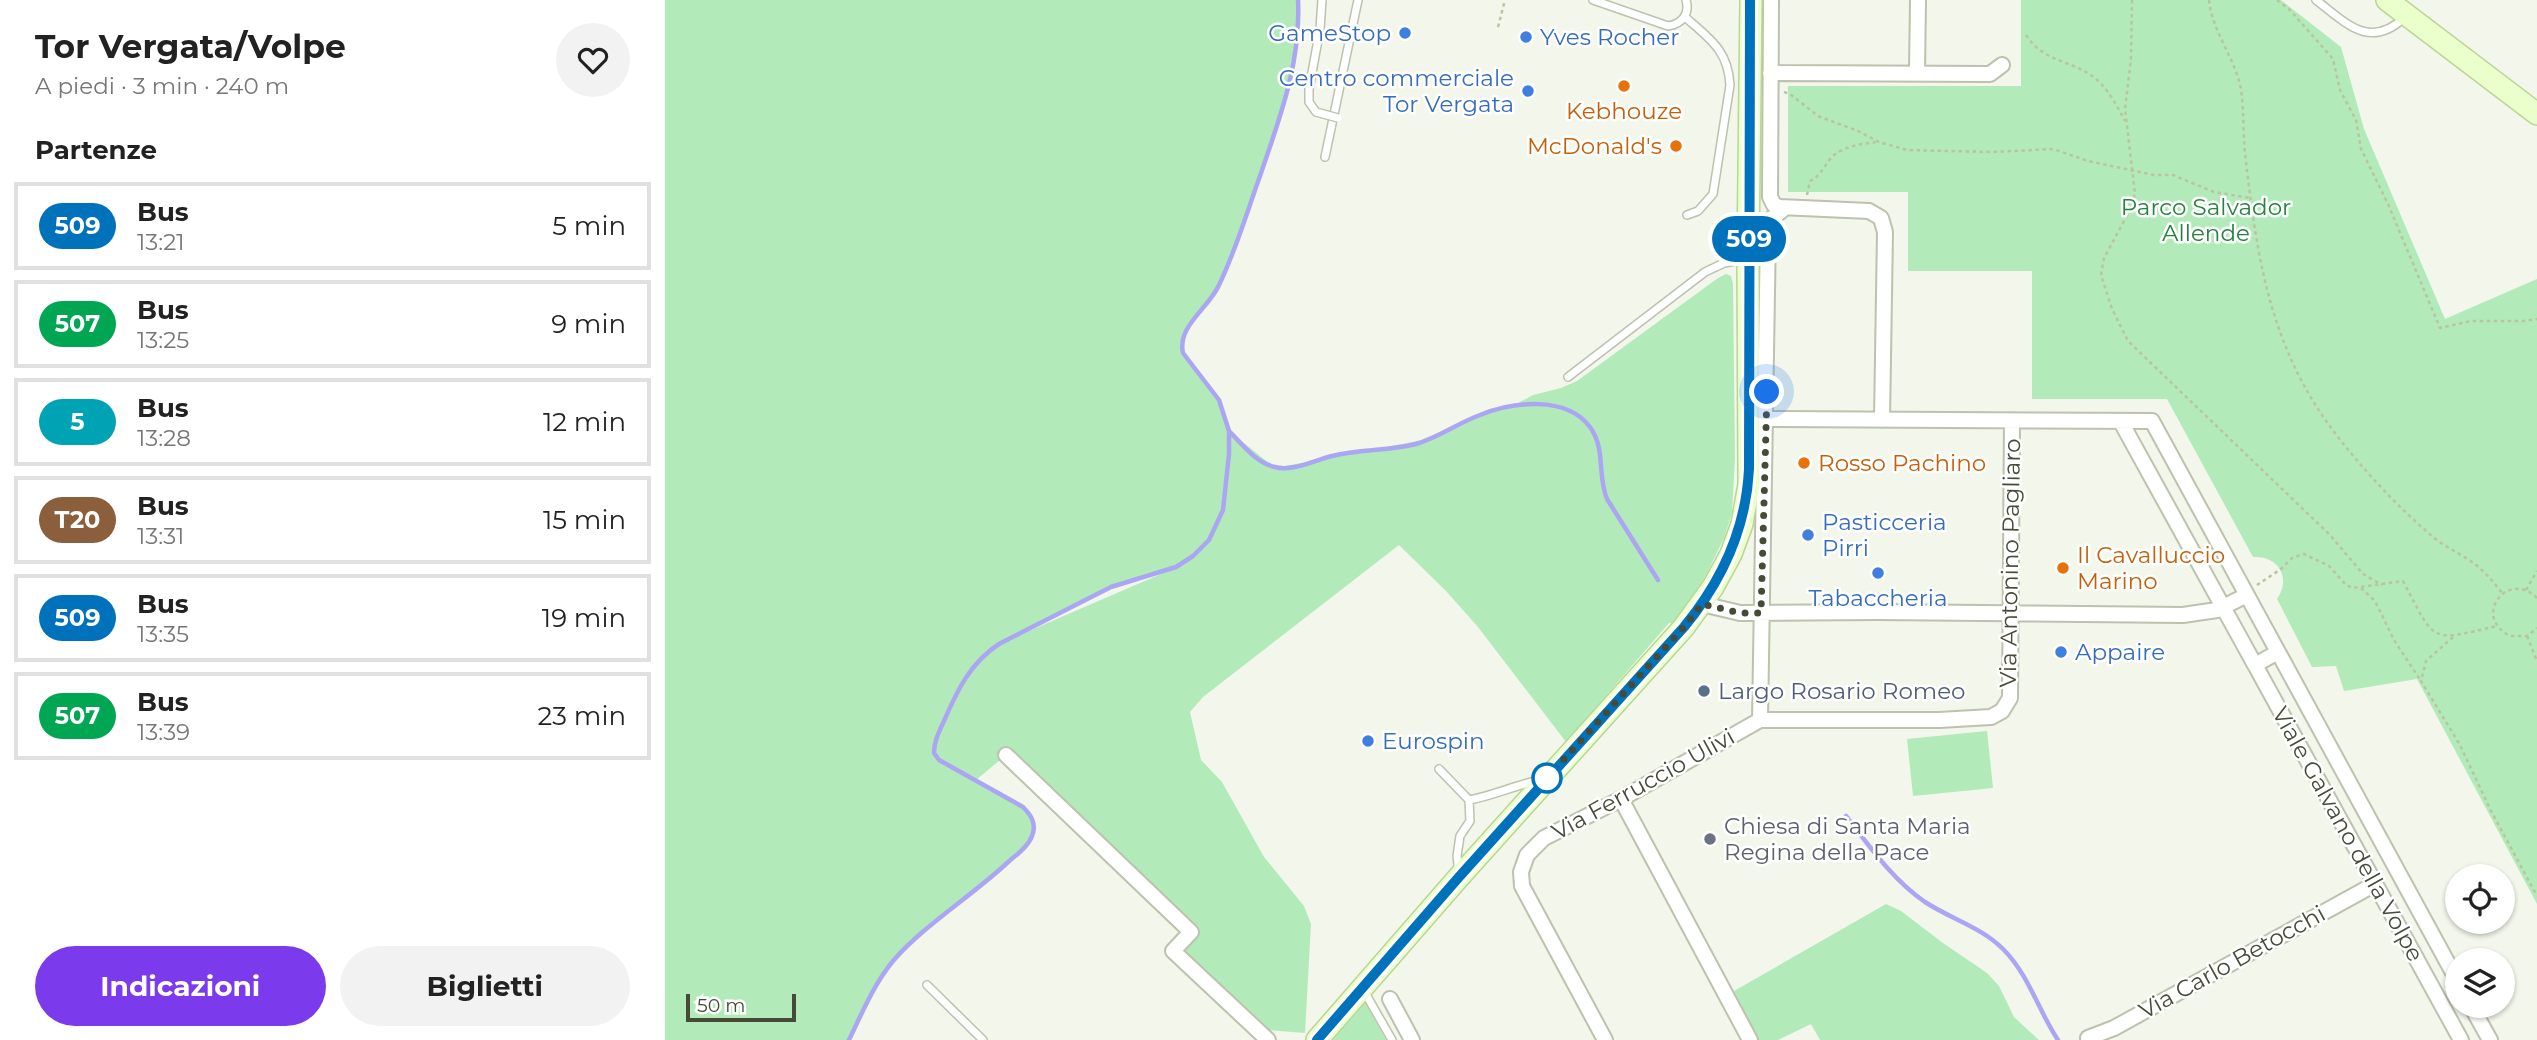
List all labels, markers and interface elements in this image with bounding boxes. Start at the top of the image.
place label: GameStop [1268,19,1391,47]
button: heart [556,23,630,97]
place label: Yves Rocher [1540,23,1679,51]
marker: GameStop [1397,25,1413,41]
text: Tor Vergata/Volpe [35,26,346,66]
marker: Yves Rocher [1518,29,1534,45]
place label: Centro commerciale Tor Vergata [1279,64,1514,118]
text: A piedi · 3 min · 240 m [35,72,289,100]
marker: Kebhouze [1616,78,1632,94]
marker: Centro commerciale Tor Vergata [1520,83,1536,99]
place label: Kebhouze [1566,97,1682,125]
place label: McDonald's [1527,132,1662,160]
text: Partenze [35,134,157,166]
marker: McDonald's [1668,138,1684,154]
park label: Parco Salvador Allende [2121,193,2291,247]
text: Bus [137,196,189,228]
text: 5 min [552,210,626,242]
text: 509 [55,211,100,240]
line badge: 509 [1709,216,1789,262]
text: 509 [1726,224,1772,253]
text: 13:21 [137,228,185,256]
text: Bus [137,294,189,326]
text: 9 min [551,308,626,340]
text: 507 [55,309,100,338]
text: 13:25 [137,326,189,354]
your location [1749,374,1784,409]
text: Bus [137,392,189,424]
text: 12 min [543,406,626,438]
text: 5 [70,407,85,436]
text: 13:28 [137,424,191,452]
street label: Via Antonino Pagliaro [1994,438,2026,688]
place label: Rosso Pachino [1818,449,1986,477]
marker: Rosso Pachino [1796,455,1812,471]
text: Bus [137,490,189,522]
text: 15 min [543,504,626,536]
text: T20 [55,505,100,534]
place label: Pasticceria Pirri [1822,508,1947,562]
text: 13:31 [137,522,184,550]
marker: Pasticceria Pirri [1800,527,1816,543]
place label: Il Cavalluccio Marino [2077,541,2225,595]
marker: Il Cavalluccio Marino [2055,560,2071,576]
marker: Tabaccheria [1870,565,1886,581]
place label: Tabaccheria [1809,584,1947,612]
text: Bus [137,588,189,620]
text: 19 min [542,602,626,634]
text: 509 [55,603,100,632]
text: 13:35 [137,620,189,648]
place label: Appaire [2075,638,2165,666]
marker: Appaire [2053,644,2069,660]
place label: Largo Rosario Romeo [1718,677,1966,705]
marker: Largo Rosario Romeo [1696,683,1712,699]
text: Bus [137,686,189,718]
text: 23 min [538,700,626,732]
text: 507 [55,701,100,730]
street label: Viale Galvano della Volpe [2266,702,2430,966]
text: 13:39 [137,718,190,746]
street label: Via Ferruccio Ulivi [1547,722,1739,846]
place label: Eurospin [1382,727,1485,755]
marker: Eurospin [1360,733,1376,749]
unlabelled marker [1532,763,1562,793]
place label: Chiesa di Santa Maria Regina della Pace [1724,812,1971,866]
marker: Chiesa di Santa Maria Regina della Pace [1702,831,1718,847]
map controls [2445,864,2515,1018]
button: locate [2445,864,2515,934]
street label: Via Carlo Betocchi [2134,899,2330,1025]
button: Indicazioni [35,946,326,1026]
button: Biglietti [340,946,630,1026]
button: layers [2445,948,2515,1018]
scale bar [686,991,796,1023]
text: 50 m [697,994,745,1017]

